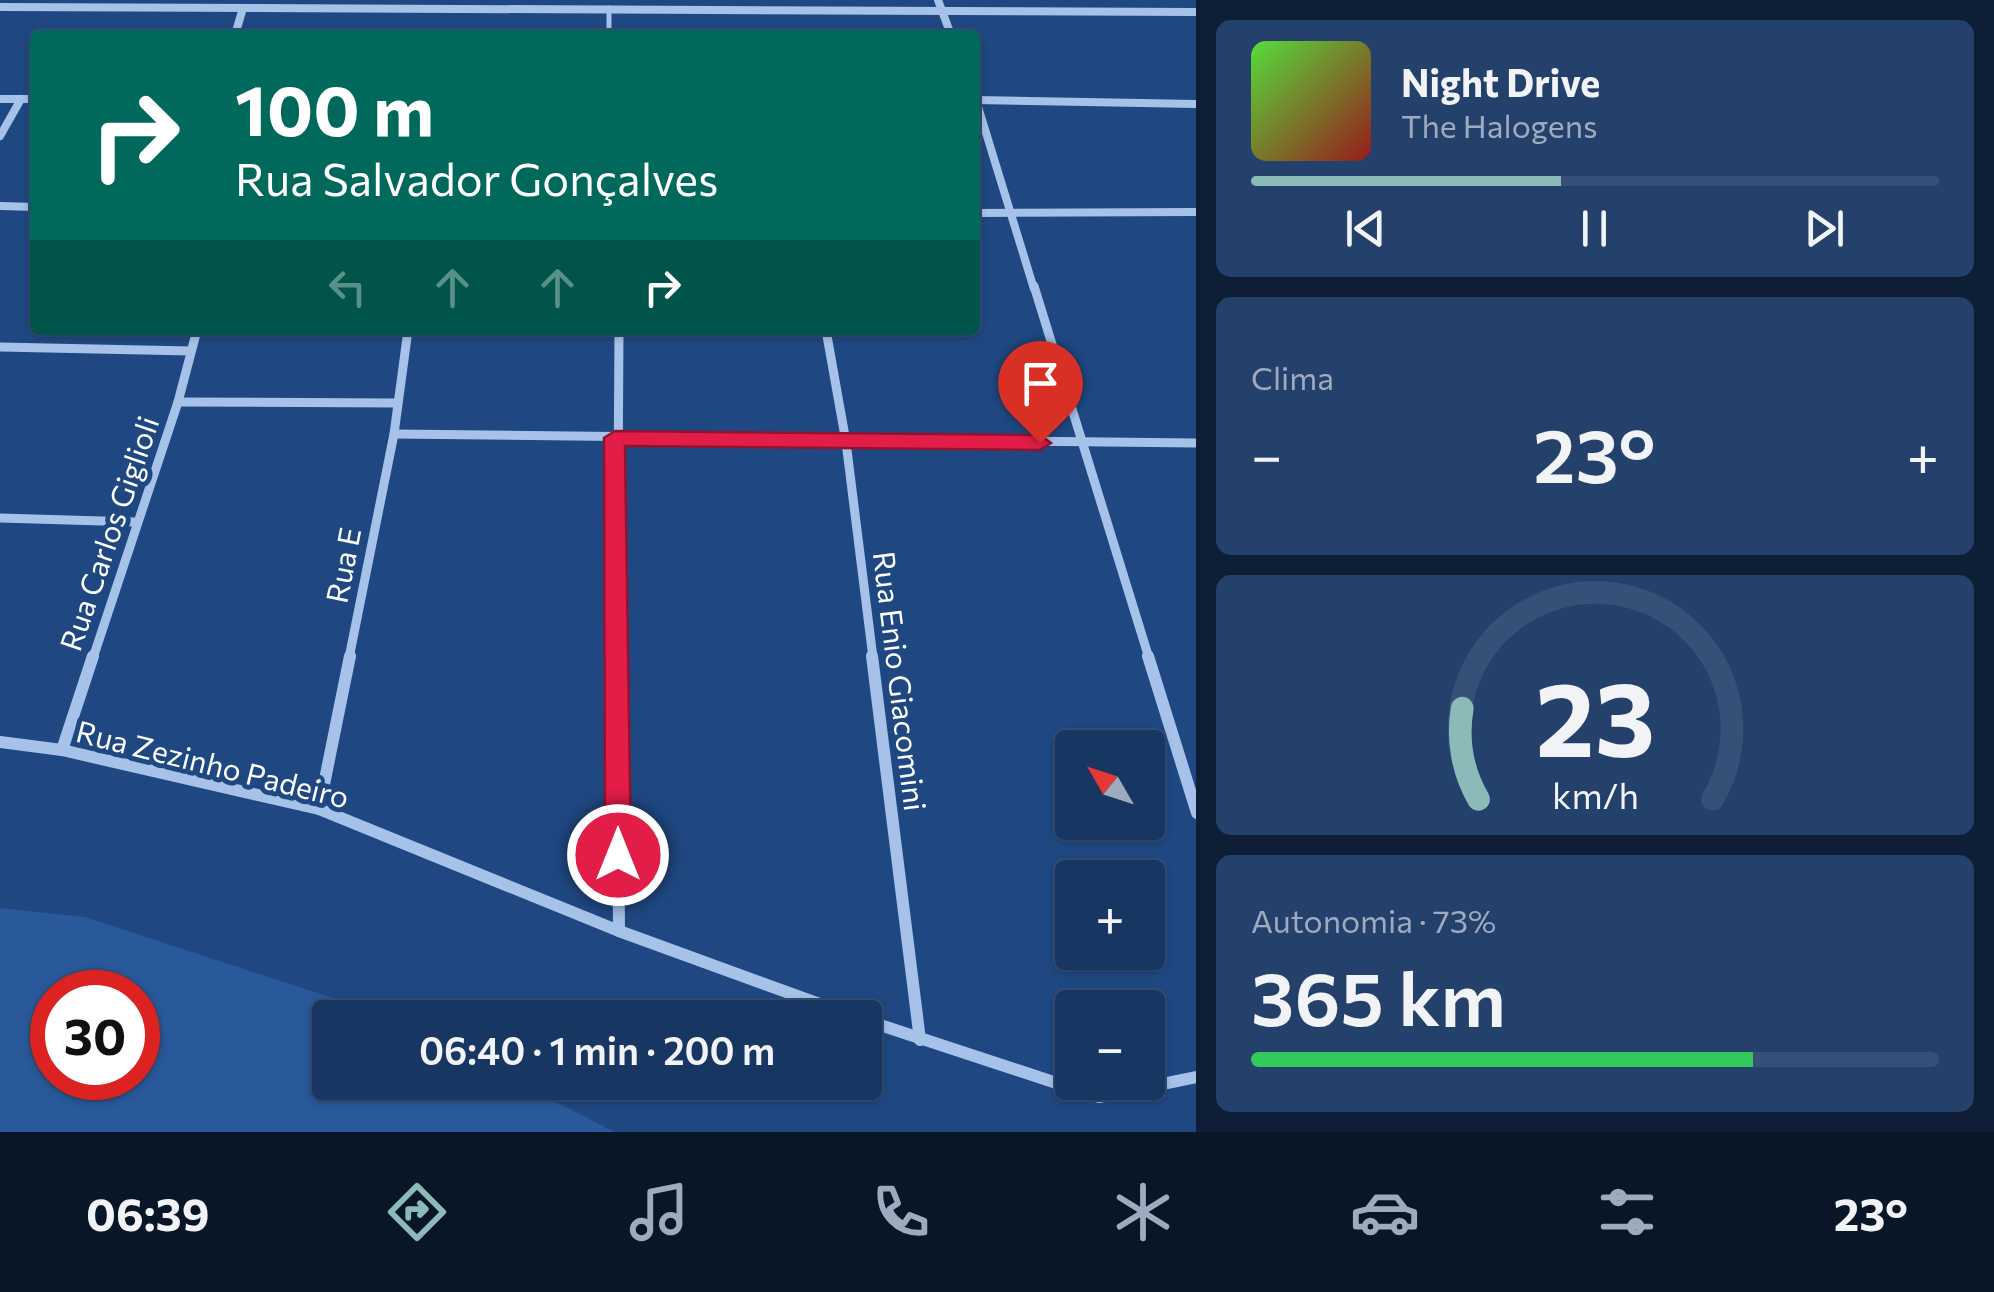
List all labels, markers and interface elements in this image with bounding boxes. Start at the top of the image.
text: Night Drive [1401,58,1600,105]
text: 100 m [235,65,434,150]
icon: right [70,70,200,200]
text: The Halogens [1401,105,1598,145]
text: Rua Salvador Gonçalves [235,150,719,205]
icon: previous [1338,201,1393,256]
icon: pause [1567,201,1622,256]
icon: next [1797,201,1852,256]
icon: left [320,260,375,315]
icon: ahead [425,260,480,315]
icon: ahead [530,260,585,315]
icon: right [635,260,690,315]
pin [998,341,1083,444]
icon: arrive [1013,356,1068,411]
text: Clima [1251,357,1334,397]
text: 23° [1533,407,1656,498]
street label: Rua Carlos Giglioli [51,411,165,655]
text: − [1251,420,1282,487]
text: + [1907,420,1939,487]
street label: Rua E [317,524,367,606]
street label: Rua Enio Giacomini [867,549,935,813]
text: 23 [1535,651,1655,778]
street label: Rua Zezinho Padeiro [73,711,353,815]
north arrow [1055,730,1165,840]
map controls [1055,730,1165,1100]
text: km/h [1552,773,1638,816]
position arrow [566,803,670,907]
button: + [1055,860,1165,970]
text: Autonomia · 73% [1251,900,1496,940]
text: 365 km [1251,950,1506,1041]
speed limit sign: 30 [30,970,160,1100]
button: − [1055,990,1165,1100]
text: 06:40 · 1 min · 200 m [419,1026,775,1073]
icon: directions [382,1177,452,1247]
icon: music [624,1177,694,1247]
icon: phone [866,1177,936,1247]
icon: climate [1108,1177,1178,1247]
icon: car [1350,1177,1420,1247]
icon: filters [1592,1177,1662,1247]
text: 06:39 [86,1185,210,1240]
text: 23° [1834,1185,1908,1240]

